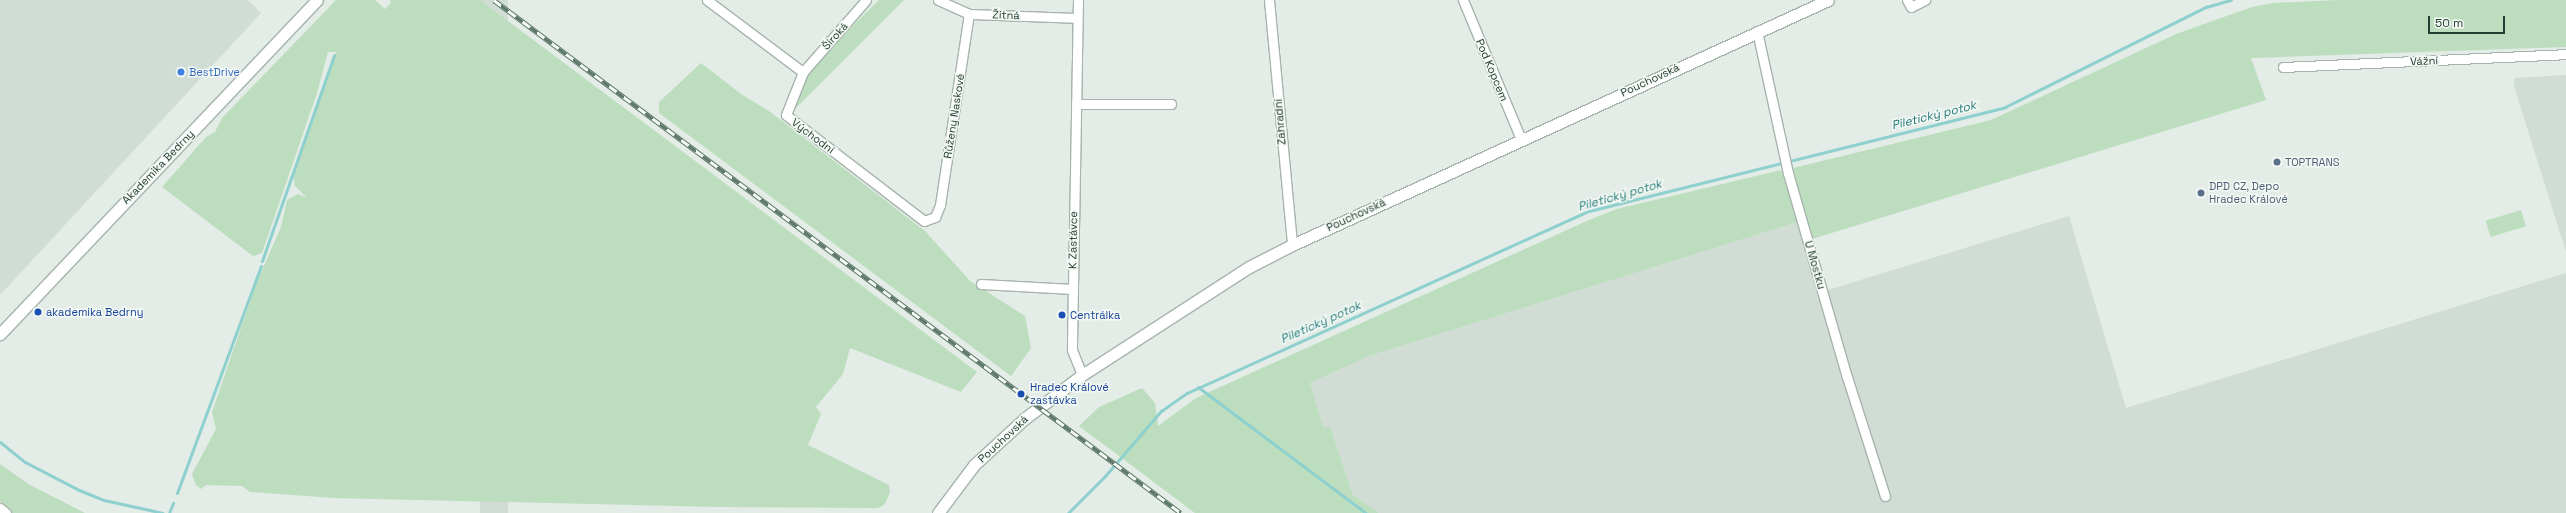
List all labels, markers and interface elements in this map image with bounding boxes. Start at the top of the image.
street label: Žitná [992,8,1020,22]
scale bar [2430,8,2507,34]
text: 50 m [2435,15,2463,31]
street label: Široká [819,20,851,52]
street label: Pod Kopcem [1473,37,1511,103]
street label: Vážní [2410,54,2438,68]
street label: Pouchovská [1618,61,1682,99]
place label: BestDrive [189,65,240,79]
marker: BestDrive [176,67,186,77]
street label: Růženy Naskové [941,73,967,159]
street label: Zahradní [1271,98,1289,146]
water label: Piletický potok [1890,99,1978,133]
street label: Východní [789,116,837,156]
street label: Akademika Bedrny [119,127,197,207]
place label: TOPTRANS [2285,155,2339,169]
marker: TOPTRANS [2272,157,2282,167]
water label: Piletický potok [1576,177,1664,215]
place label: DPD CZ, Depo Hradec Králové [2209,180,2288,206]
marker: DPD CZ, Depo Hradec Králové [2196,188,2206,198]
street label: Pouchovská [1324,196,1388,234]
street label: K Zastávce [1066,211,1080,269]
street label: U Mostku [1802,239,1828,291]
water label: Piletický potok [1279,299,1363,347]
place label: akademika Bedrny [46,305,143,319]
marker: akademika Bedrny [33,307,43,317]
place label: Centrálka [1070,308,1120,322]
marker: Centrálka [1057,310,1067,320]
place label: Hradec Králové zastávka [1030,381,1109,407]
marker: Hradec Králové zastávka [1015,388,1027,400]
street label: Pouchovská [975,413,1031,465]

